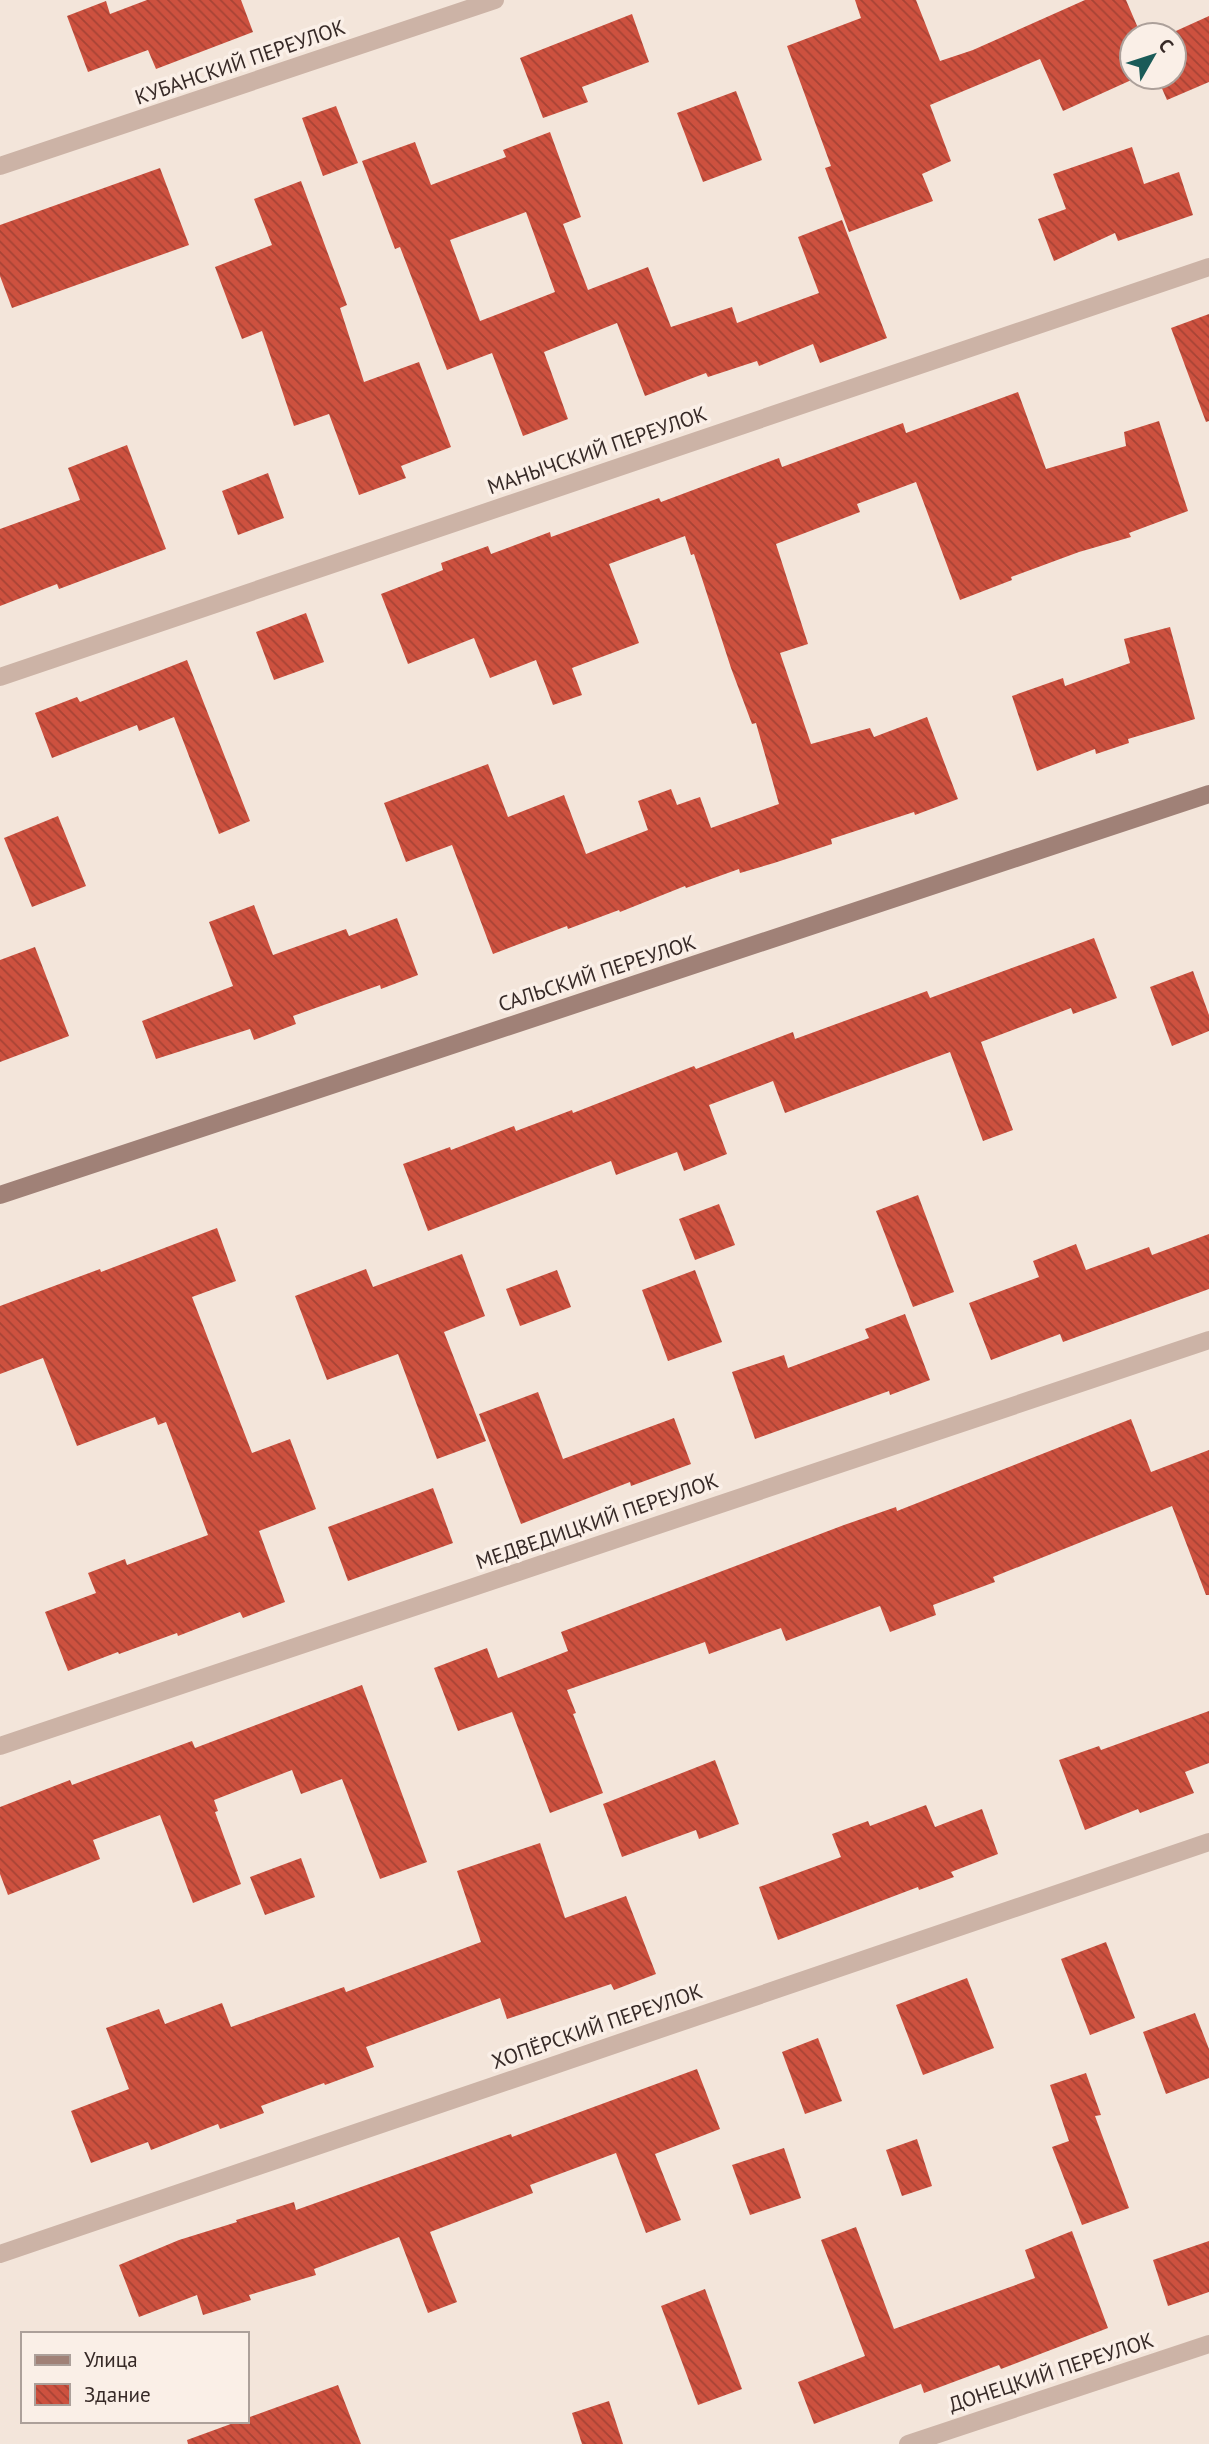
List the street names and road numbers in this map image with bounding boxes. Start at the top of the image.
street label: КУБАНСКИЙ ПЕРЕУЛОК [131,13,349,111]
street label: МАНЫЧСКИЙ ПЕРЕУЛОК [484,400,710,500]
street label: САЛЬСКИЙ ПЕРЕУЛОК [495,928,699,1018]
street label: МЕДВЕДИЦКИЙ ПЕРЕУЛОК [472,1467,722,1575]
street label: ХОПЁРСКИЙ ПЕРЕУЛОК [488,1977,706,2075]
street label: ДОНЕЦКИЙ ПЕРЕУЛОК [945,2326,1157,2418]

